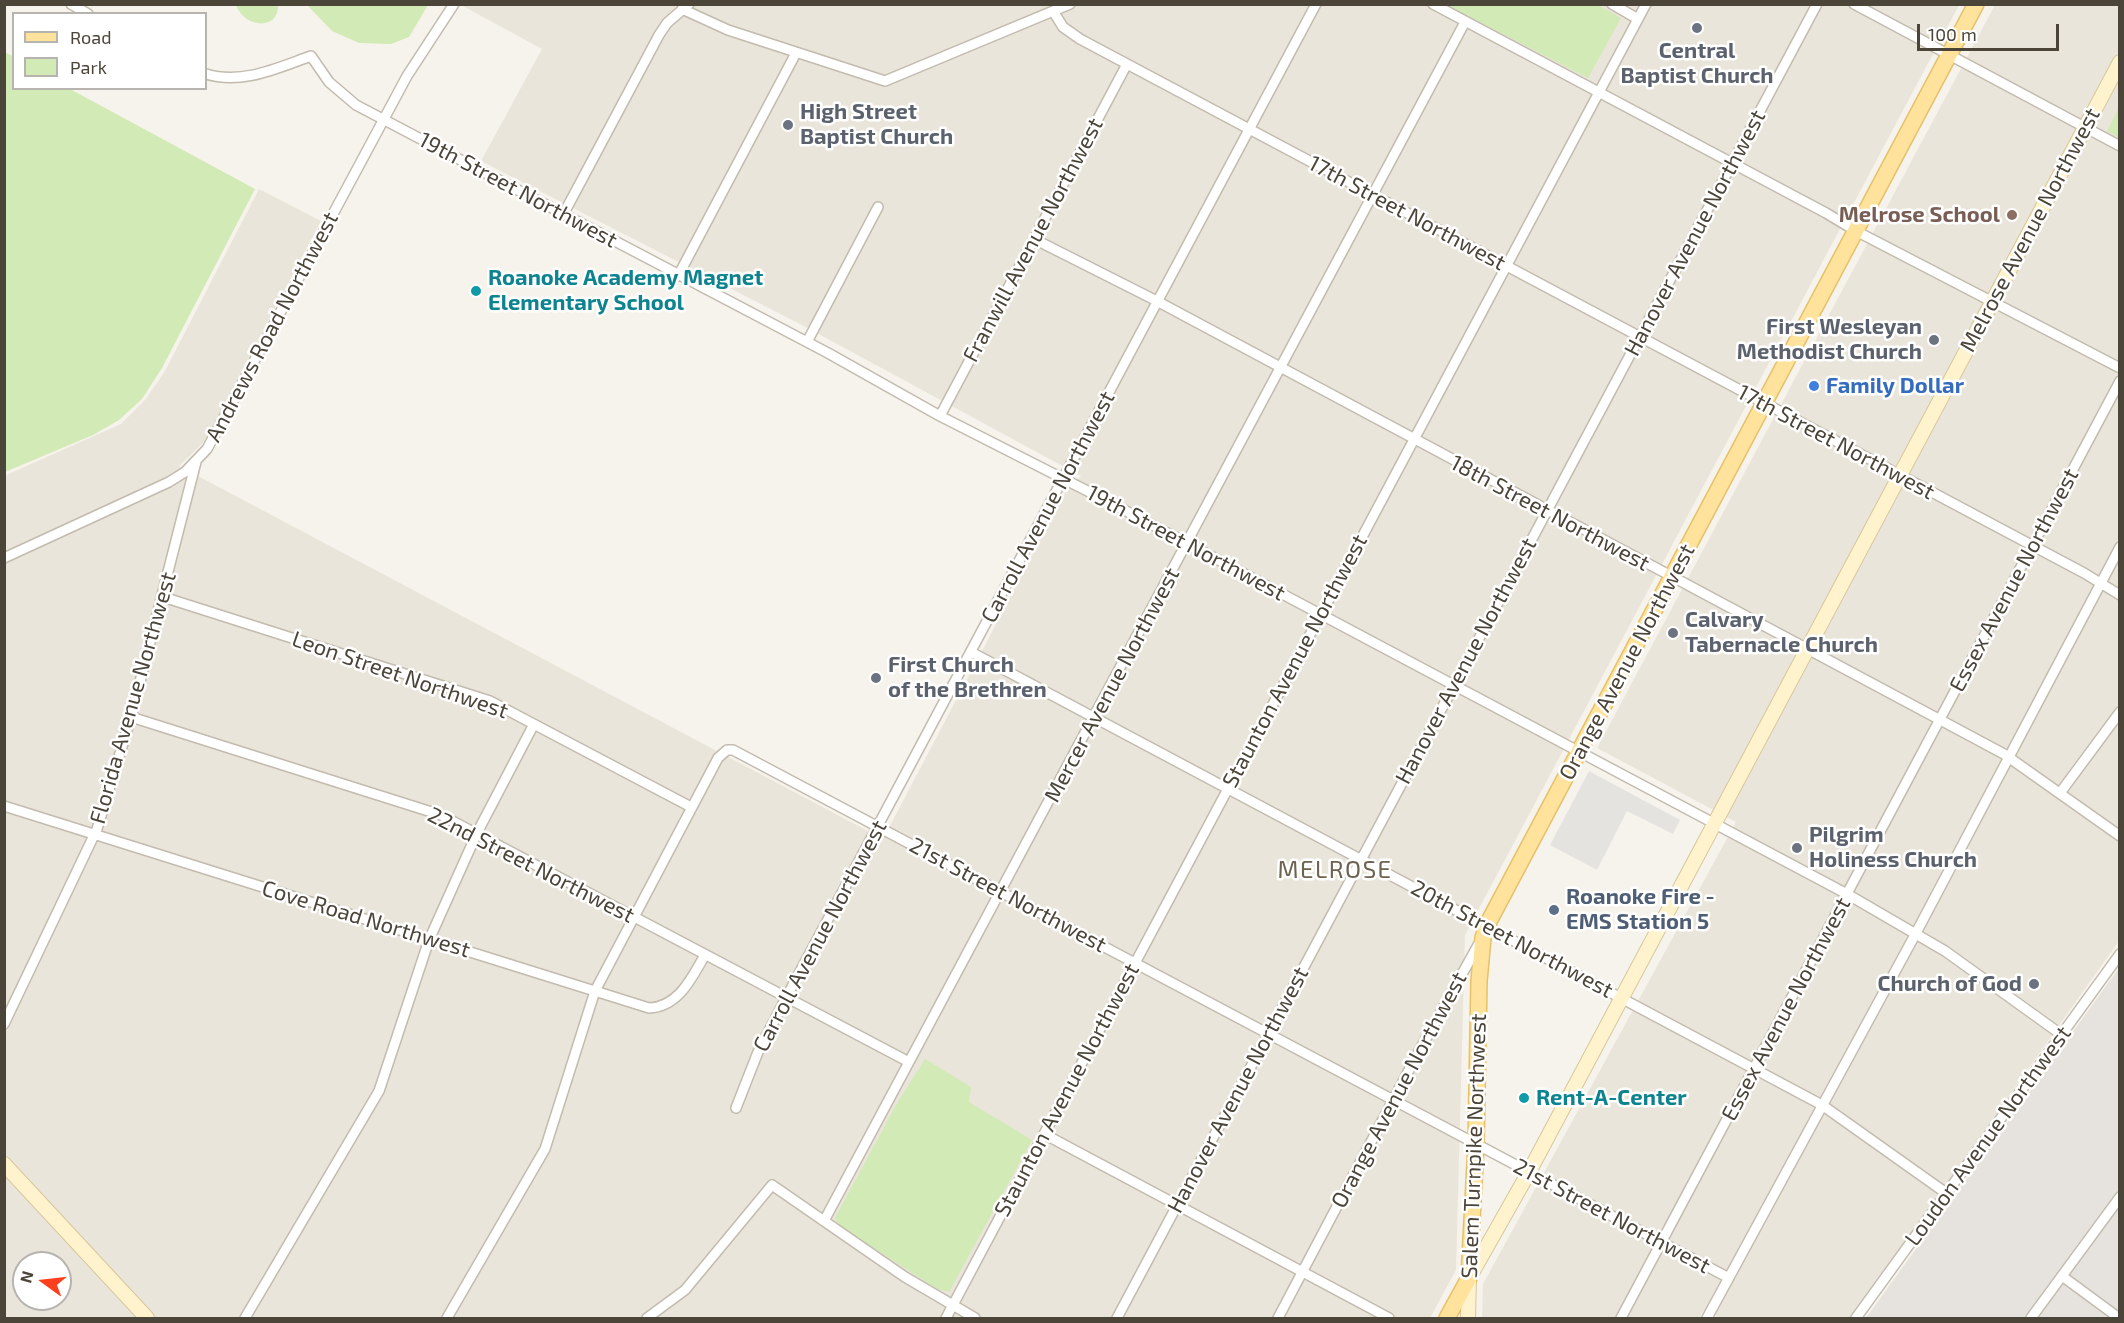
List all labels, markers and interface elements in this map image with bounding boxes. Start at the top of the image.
legend [12,12,207,90]
scale bar [1920,12,2062,50]
marker: Central Baptist Church [1690,21,1704,35]
text: 100 m [1928,23,1977,45]
text: Road [70,26,111,48]
place label: Central Baptist Church [1620,38,1774,90]
text: Park [70,56,107,78]
place label: High Street Baptist Church [800,99,953,150]
street label: Melrose Avenue Northwest [1954,103,2106,357]
street label: Hanover Avenue Northwest [1619,105,1771,361]
street label: Franwill Avenue Northwest [957,113,1109,367]
marker: High Street Baptist Church [781,118,795,132]
street label: 19th Street Northwest [414,126,622,254]
street label: 17th Street Northwest [1304,150,1510,276]
place label: Melrose School [1839,202,2000,228]
street label: Andrews Road Northwest [200,208,344,446]
marker: Melrose School [2005,208,2019,222]
place label: Roanoke Academy Magnet Elementary School [488,265,763,316]
marker: Roanoke Academy Magnet Elementary School [469,284,483,298]
place label: First Wesleyan Methodist Church [1737,314,1922,366]
marker: First Wesleyan Methodist Church [1927,333,1941,347]
place label: Family Dollar [1826,373,1964,399]
street label: 17th Street Northwest [1733,379,1939,505]
marker: Family Dollar [1807,379,1821,393]
street label: Carroll Avenue Northwest [976,387,1120,627]
street label: 18th Street Northwest [1446,449,1654,577]
street label: Essex Avenue Northwest [1944,464,2084,696]
street label: 19th Street Northwest [1082,479,1290,607]
street label: Staunton Avenue Northwest [1217,530,1373,792]
street label: Hanover Avenue Northwest [1390,533,1542,789]
street label: Orange Avenue Northwest [1554,540,1700,784]
street label: Mercer Avenue Northwest [1039,563,1185,807]
street label: Florida Avenue Northwest [84,569,182,827]
place label: Calvary Tabernacle Church [1685,607,1878,658]
street label: Leon Street Northwest [289,626,511,724]
marker: Calvary Tabernacle Church [1666,626,1680,640]
place label: First Church of the Brethren [888,652,1047,704]
marker: First Church of the Brethren [869,671,883,685]
street label: 22nd Street Northwest [423,801,639,929]
street label: Carroll Avenue Northwest [748,816,892,1056]
place label: Pilgrim Holiness Church [1809,822,1977,873]
street label: 21st Street Northwest [905,832,1111,958]
marker: Pilgrim Holiness Church [1790,841,1804,855]
district label: MELROSE [1277,856,1393,884]
street label: 20th Street Northwest [1406,874,1618,1004]
street label: Cove Road Northwest [259,875,473,963]
place label: Roanoke Fire - EMS Station 5 [1566,884,1715,936]
street label: Essex Avenue Northwest [1716,893,1856,1125]
marker: Roanoke Fire - EMS Station 5 [1547,903,1561,917]
street label: Staunton Avenue Northwest [989,959,1145,1221]
street label: Hanover Avenue Northwest [1162,962,1314,1218]
street label: Orange Avenue Northwest [1326,968,1472,1212]
place label: Church of God [1877,971,2022,997]
marker: Church of God [2027,977,2041,991]
street label: Salem Turnpike Northwest [1456,1013,1492,1279]
street label: Loudon Avenue Northwest [1899,1021,2077,1251]
place label: Rent-A-Center [1536,1085,1687,1111]
marker: Rent-A-Center [1517,1091,1531,1105]
street label: 21st Street Northwest [1509,1153,1715,1279]
north arrow [12,1251,72,1311]
text: N [15,1269,37,1285]

